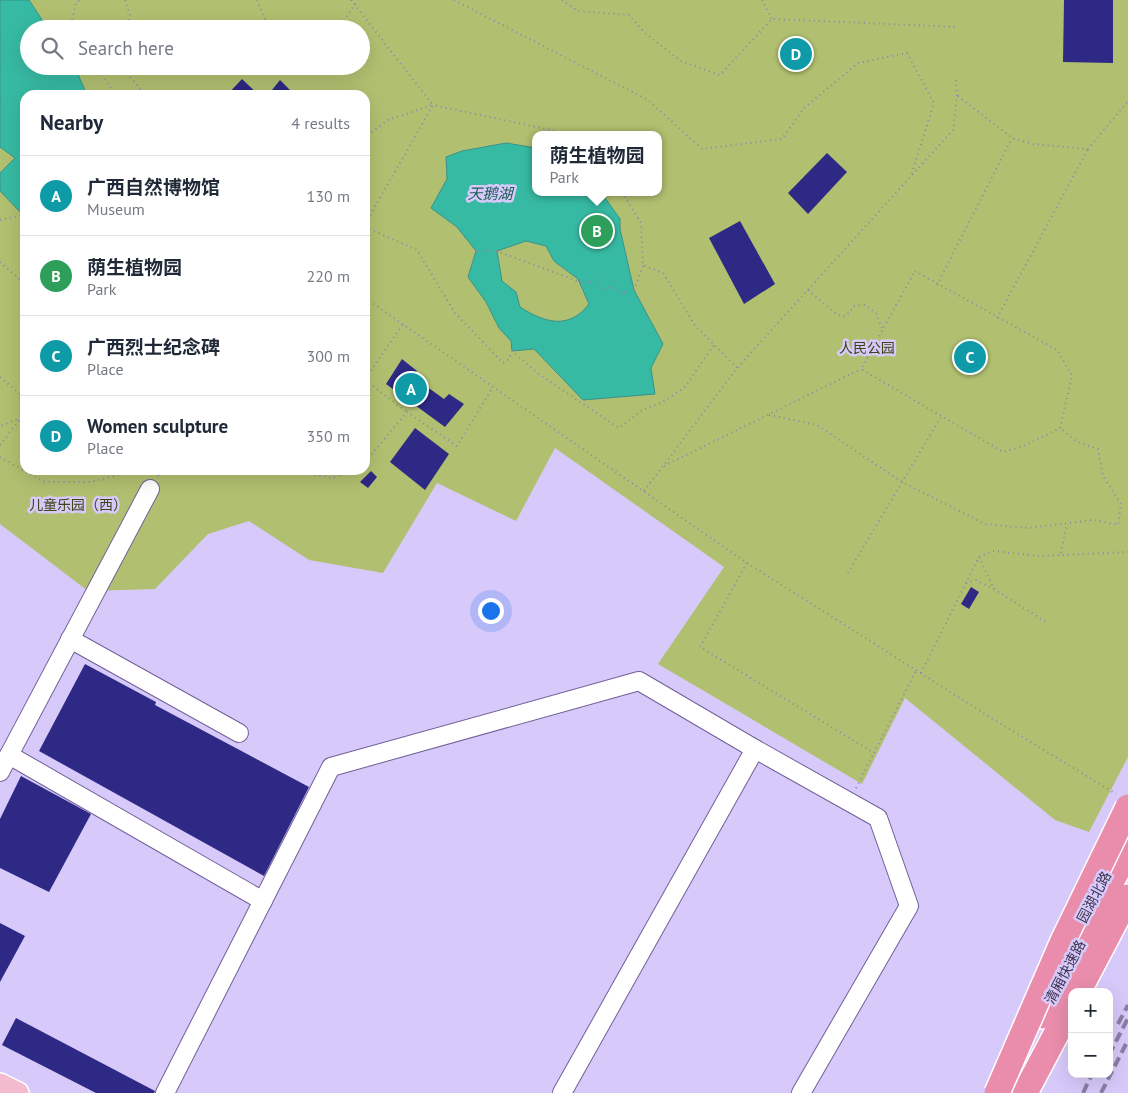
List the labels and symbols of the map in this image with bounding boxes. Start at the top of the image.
pin: D [780,35,812,73]
water label: 天鹅湖 [467,184,514,203]
pin: B [581,212,613,250]
pin: C [954,338,986,376]
park label: 人民公园 [839,339,895,357]
pin: A [395,370,427,408]
park label: 儿童乐园（西） [29,496,127,514]
your location [478,598,504,624]
street label: 园湖北路 [1073,868,1115,926]
street label: 清厢快速路 [1041,937,1089,1007]

